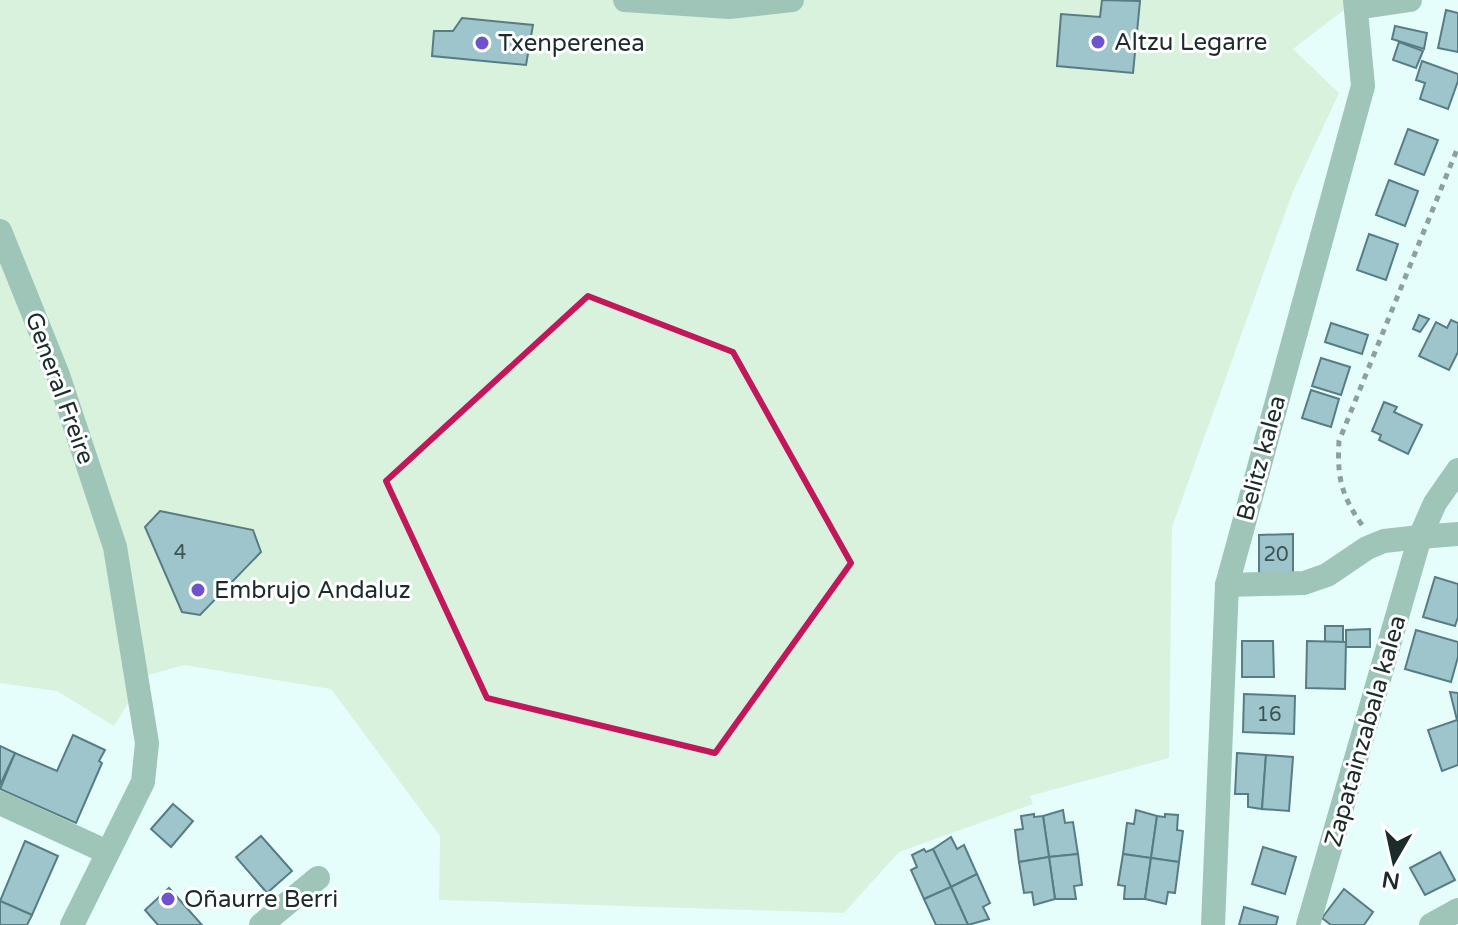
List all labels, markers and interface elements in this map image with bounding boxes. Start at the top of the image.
place label: Altzu Legarre [1114,28,1267,57]
place label: Txenperenea [498,29,645,58]
marker: Altzu Legarre [1089,33,1107,51]
marker: Txenperenea [473,34,491,52]
street label: General Freire [19,308,100,468]
street label: Belitz kalea [1231,392,1292,524]
house number: 4 [174,541,186,565]
house number: 20 [1263,543,1289,567]
place label: Embrujo Andaluz [214,576,411,605]
marker: Embrujo Andaluz [189,581,207,599]
street label: Zapatainzabala kalea [1319,612,1412,850]
house number: 16 [1256,703,1282,727]
north arrow [1354,821,1434,901]
text: N [1380,866,1402,894]
place label: Oñaurre Berri [184,885,338,914]
marker: Oñaurre Berri [159,890,177,908]

